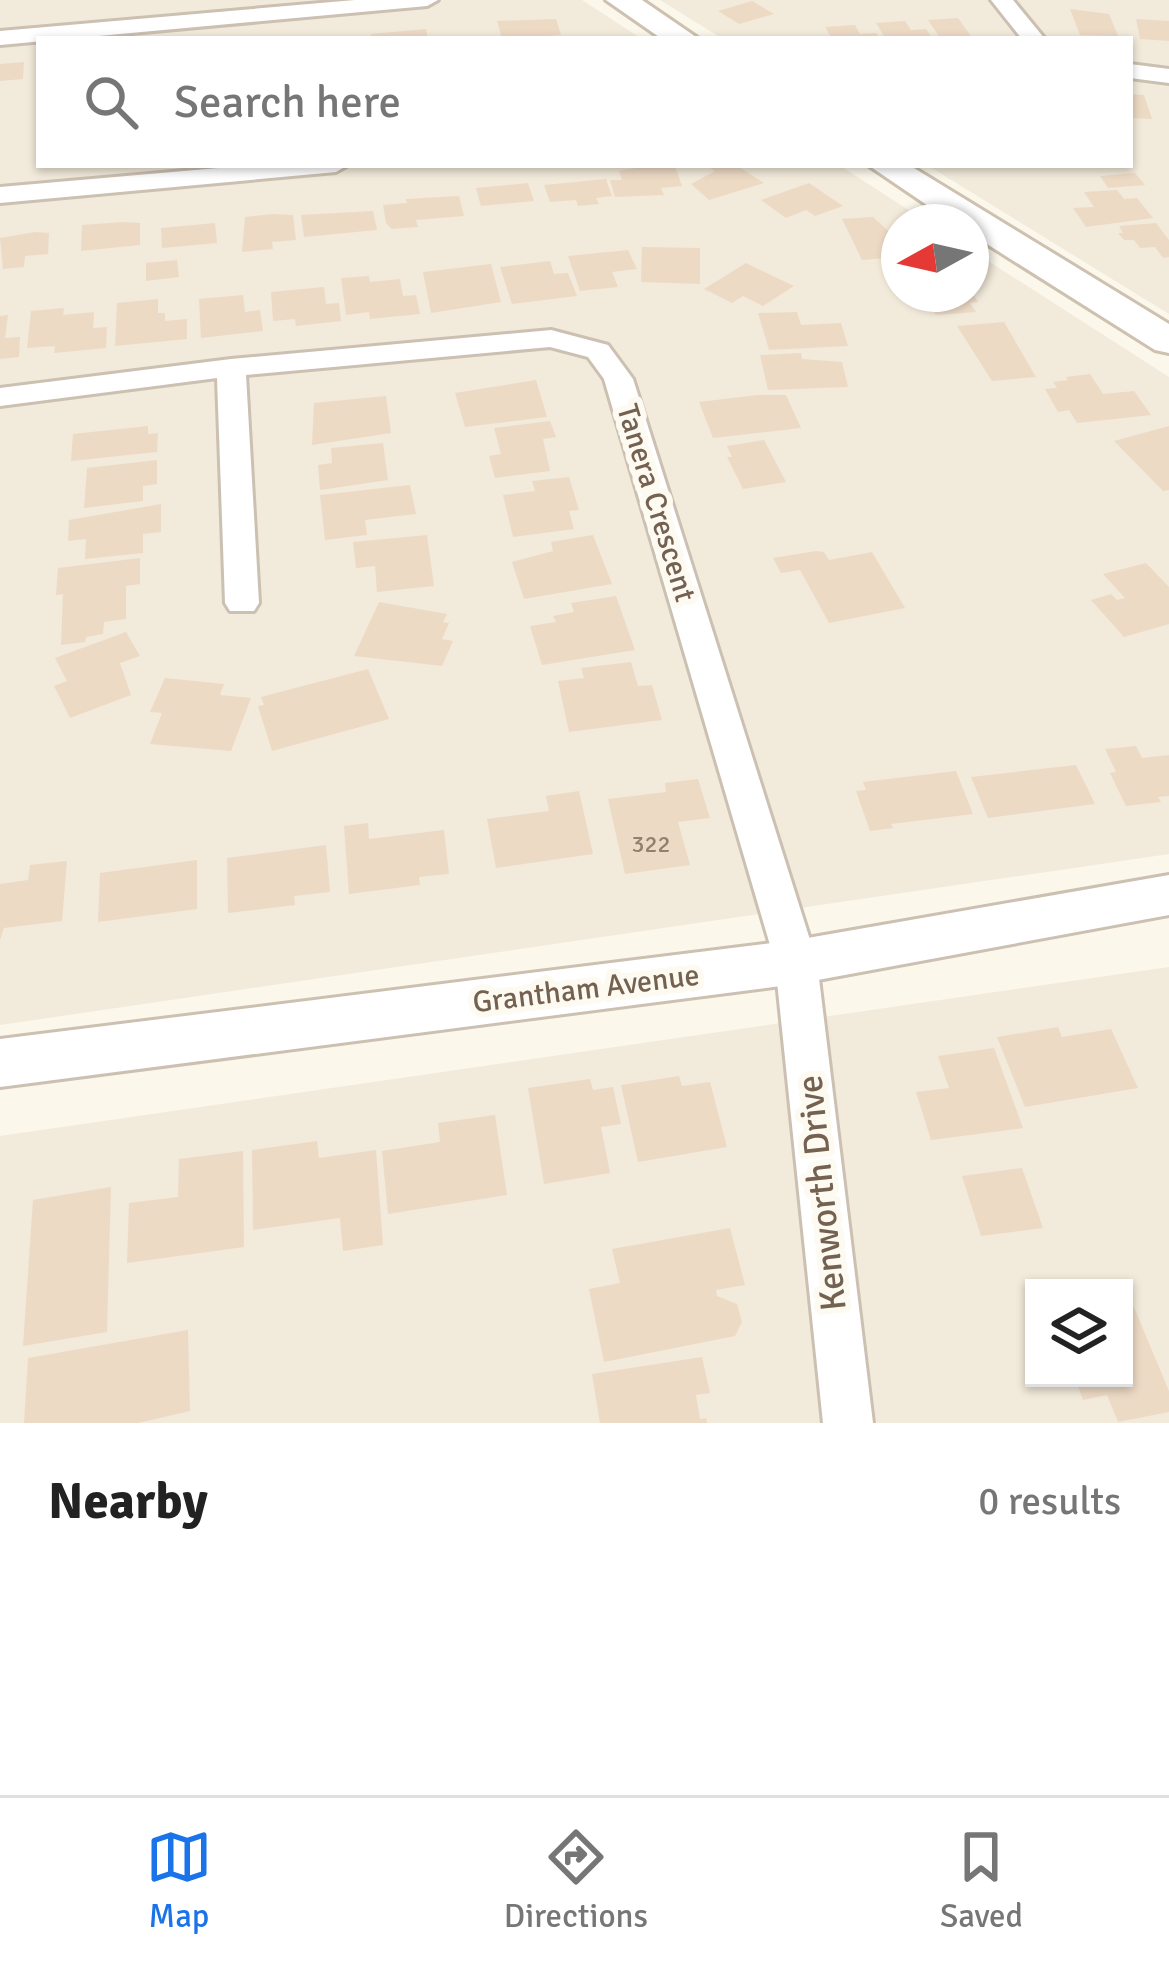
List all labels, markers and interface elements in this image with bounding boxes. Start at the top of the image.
search box [36,36,1133,168]
icon: search [78,69,144,135]
text: Search here [174,75,401,130]
north arrow [881,204,989,312]
street label: Tanera Crescent [608,400,704,606]
house number: 322 [632,829,670,859]
street label: Grantham Avenue [471,957,701,1021]
street label: Kenworth Drive [787,1073,857,1313]
map controls [1025,1279,1133,1387]
button: layers [1025,1279,1133,1387]
text: Nearby [48,1470,208,1533]
text: 0 results [978,1477,1121,1525]
tab: Map [146,1824,212,1937]
tab: Directions [504,1824,648,1937]
tab: Saved [940,1824,1023,1937]

